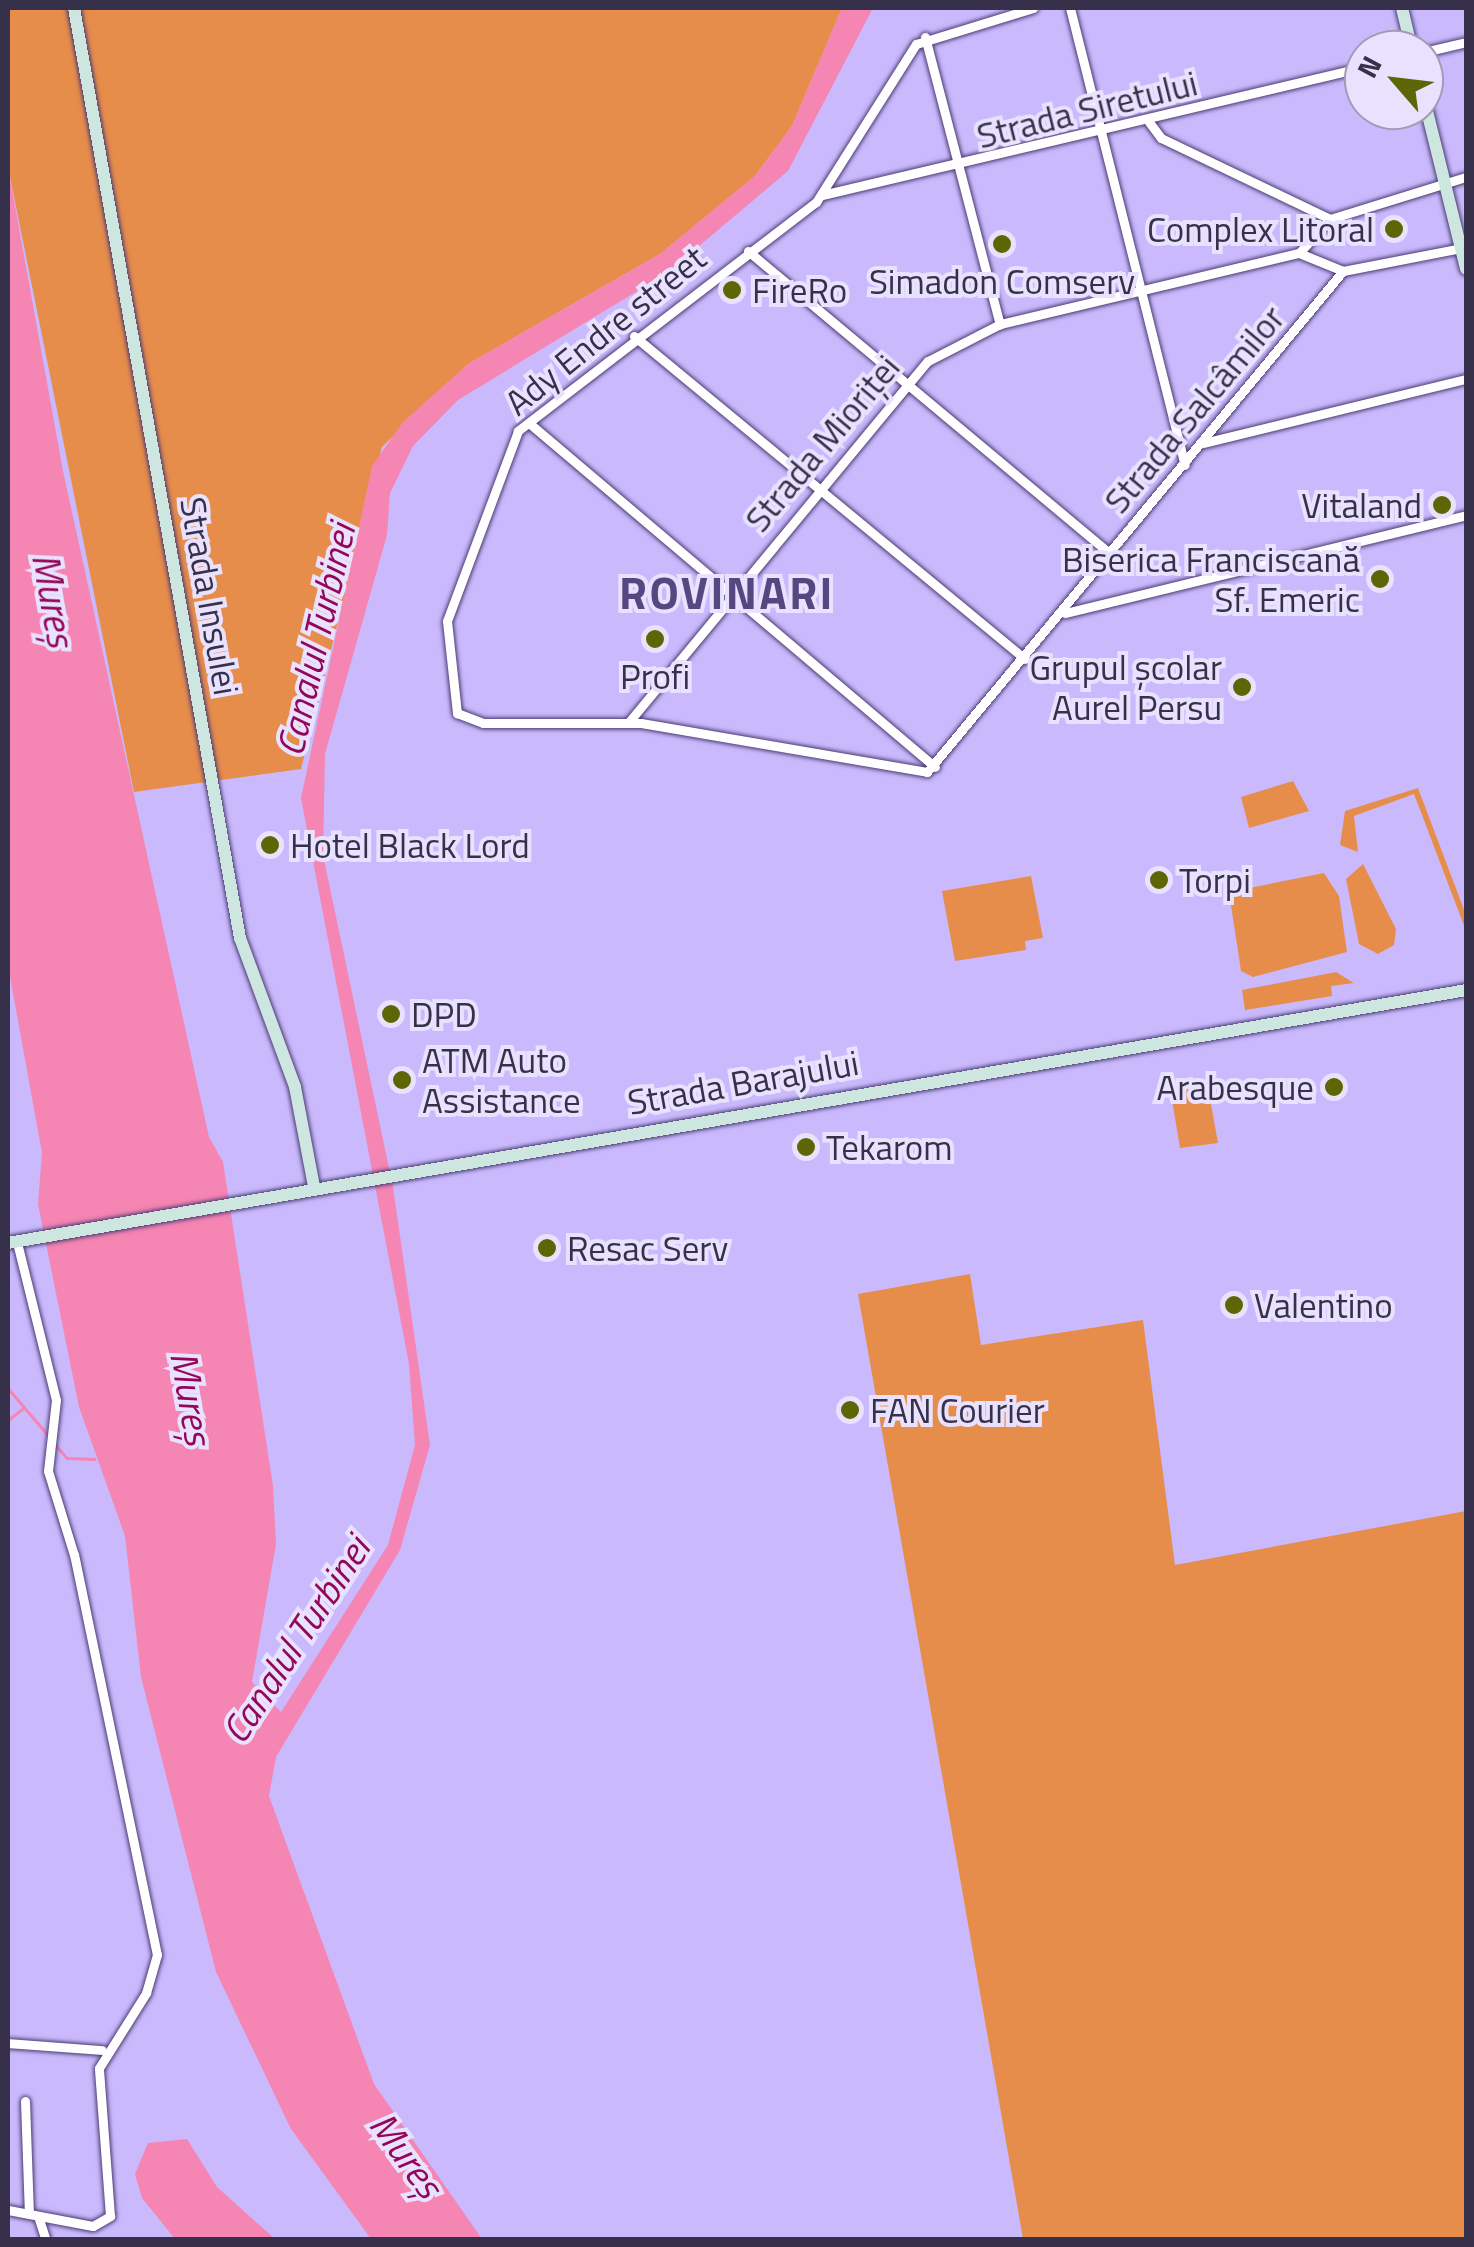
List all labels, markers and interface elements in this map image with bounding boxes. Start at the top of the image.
north arrow [1344,30,1444,130]
text: N [1345,48,1392,85]
street label: Strada Siretului [973,61,1201,157]
place label: Complex Litoral [1147,208,1374,250]
marker: Complex Litoral [1383,218,1405,240]
marker: Simadon Comserv [991,233,1013,255]
street label: Ady Endre street [496,236,714,424]
place label: Simadon Comserv [869,260,1135,302]
place label: FireRo [752,269,847,311]
marker: FireRo [721,279,743,301]
street label: Strada Salcâmilor [1095,297,1293,521]
street label: Strada Mioriței [736,346,908,540]
place label: Vitaland [1301,484,1422,526]
street label: Strada Insulei [172,494,248,698]
marker: Vitaland [1431,494,1453,516]
water label: Canalul Turbinei [267,520,365,760]
place label: Biserica Franciscană Sf. Emeric [1062,538,1360,620]
water label: Mureș [22,550,84,650]
district label: ROVINARI [619,566,835,620]
marker: Biserica Franciscană Sf. Emeric [1369,568,1391,590]
marker: Profi [644,628,666,650]
place label: Grupul școlar Aurel Persu [1029,646,1222,728]
place label: Profi [620,655,690,697]
marker: Grupul școlar Aurel Persu [1231,676,1253,698]
place label: Hotel Black Lord [290,824,530,866]
marker: Hotel Black Lord [259,834,281,856]
place label: Torpi [1179,859,1251,901]
marker: Torpi [1148,869,1170,891]
place label: DPD [411,993,477,1035]
marker: DPD [380,1003,402,1025]
place label: ATM Auto Assistance [422,1039,581,1121]
street label: Strada Barajului [624,1041,862,1123]
place label: Arabesque [1156,1066,1314,1108]
marker: ATM Auto Assistance [391,1069,413,1091]
marker: Arabesque [1323,1076,1345,1098]
place label: Tekarom [826,1126,953,1168]
marker: Tekarom [795,1136,817,1158]
place label: Resac Serv [567,1227,728,1269]
marker: Resac Serv [536,1237,558,1259]
place label: Valentino [1254,1284,1393,1326]
marker: Valentino [1223,1294,1245,1316]
water label: Mureș [160,1348,222,1448]
place label: FAN Courier [870,1389,1045,1431]
marker: FAN Courier [839,1399,861,1421]
water label: Canalul Turbinei [212,1528,380,1752]
water label: Mureș [360,2104,452,2206]

